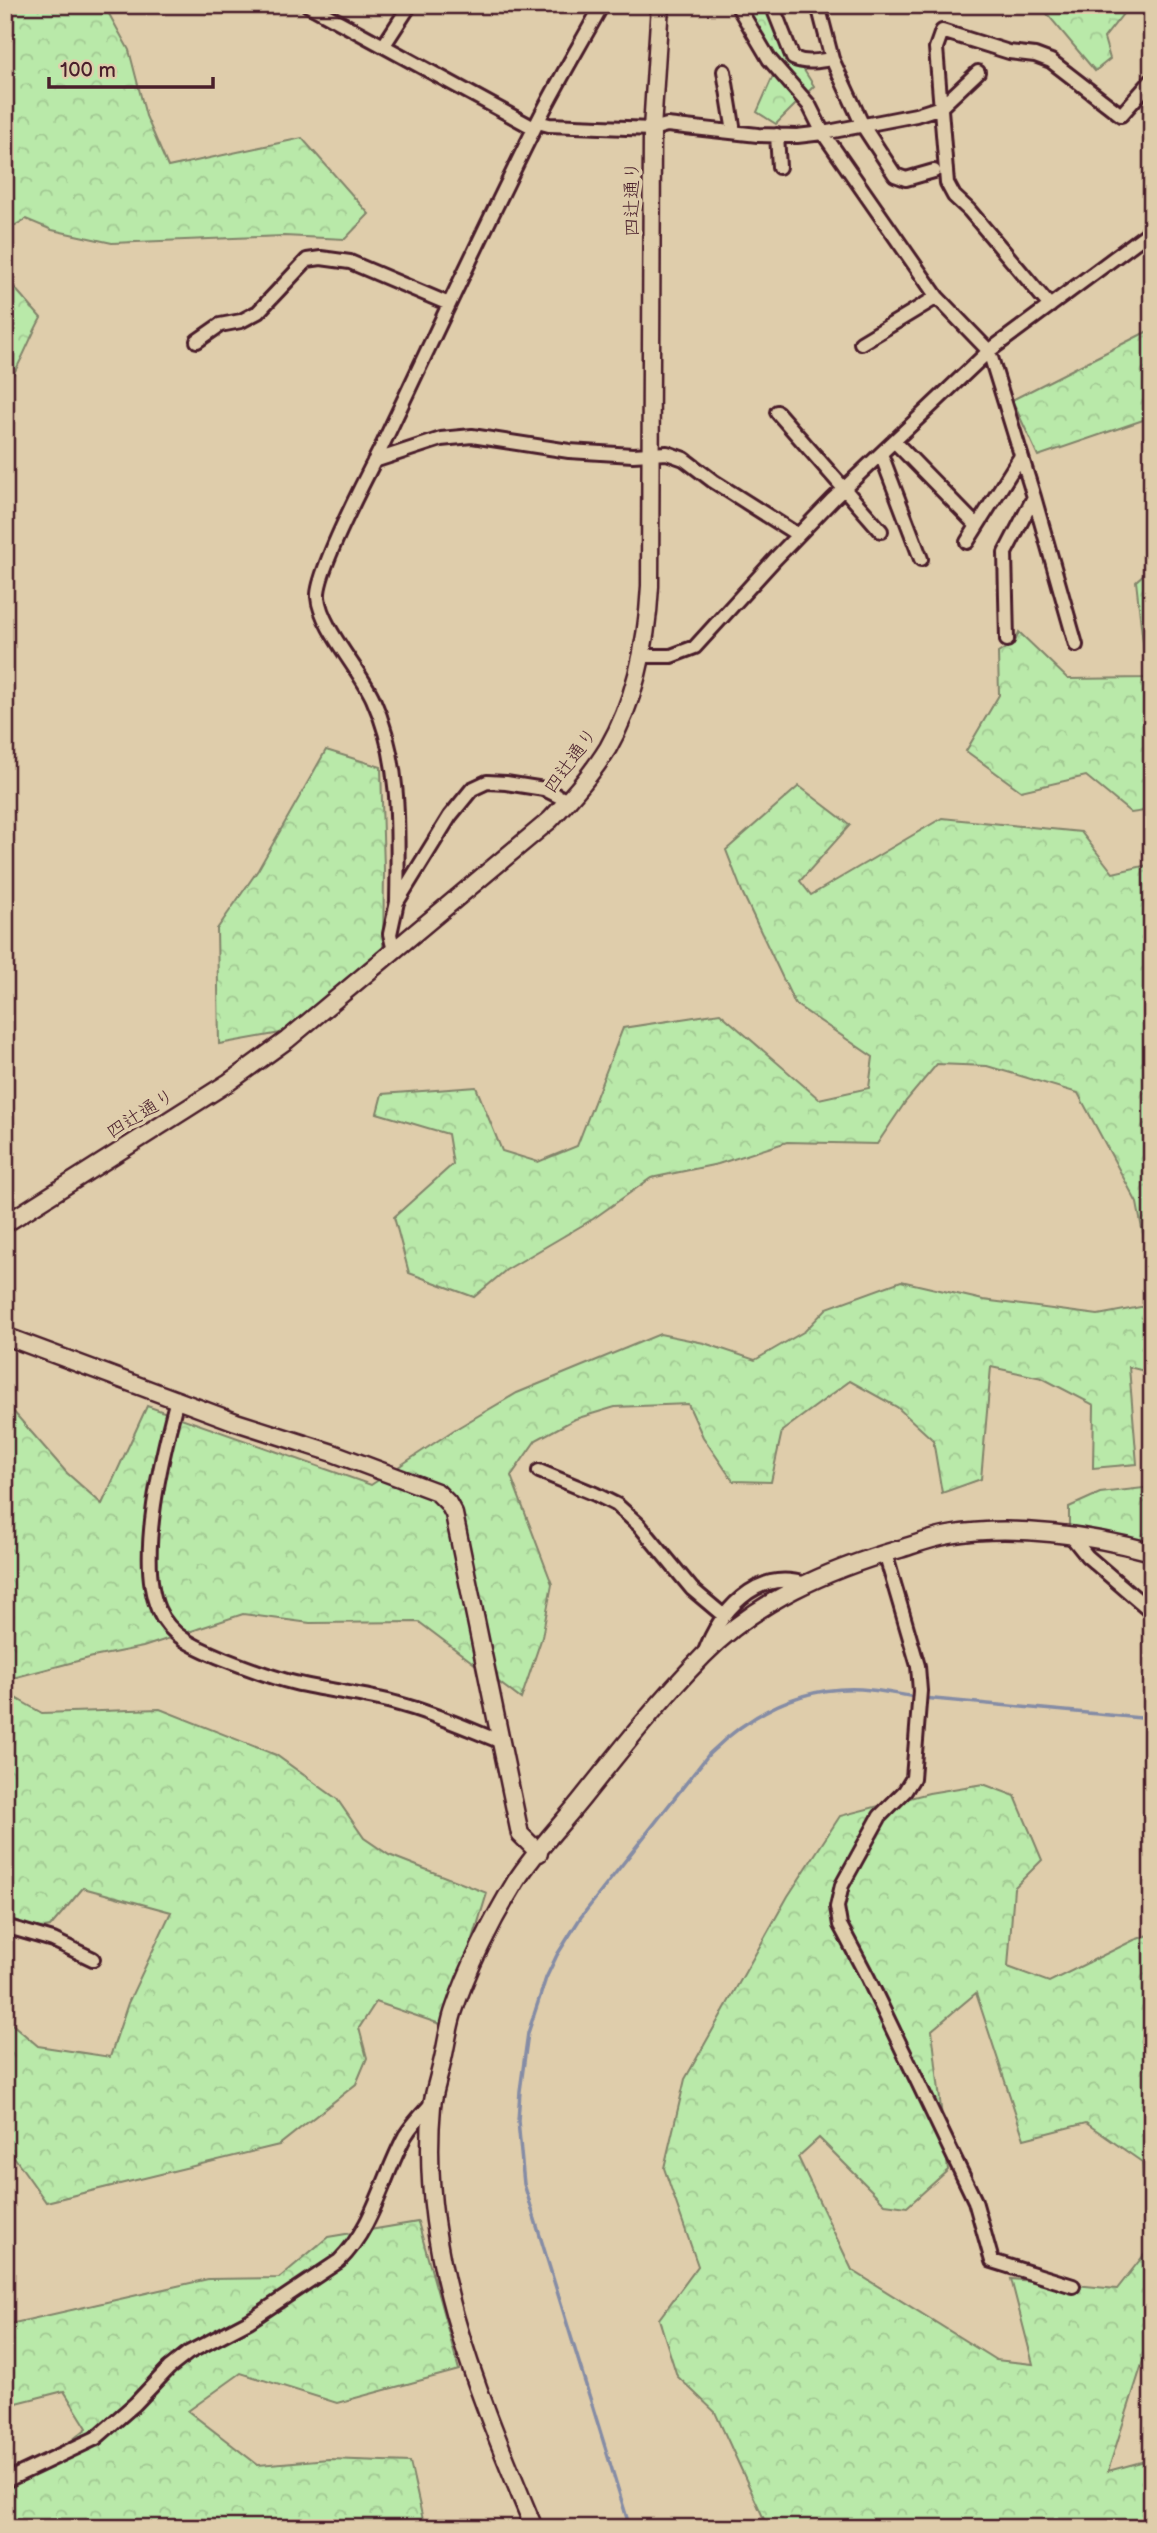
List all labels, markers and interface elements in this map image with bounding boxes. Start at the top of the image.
scale bar [49,46,214,90]
text: 100 m [60,58,116,83]
street label: 四辻通り [621,161,644,237]
street label: 四辻通り [540,723,603,798]
street label: 四辻通り [102,1084,179,1144]

